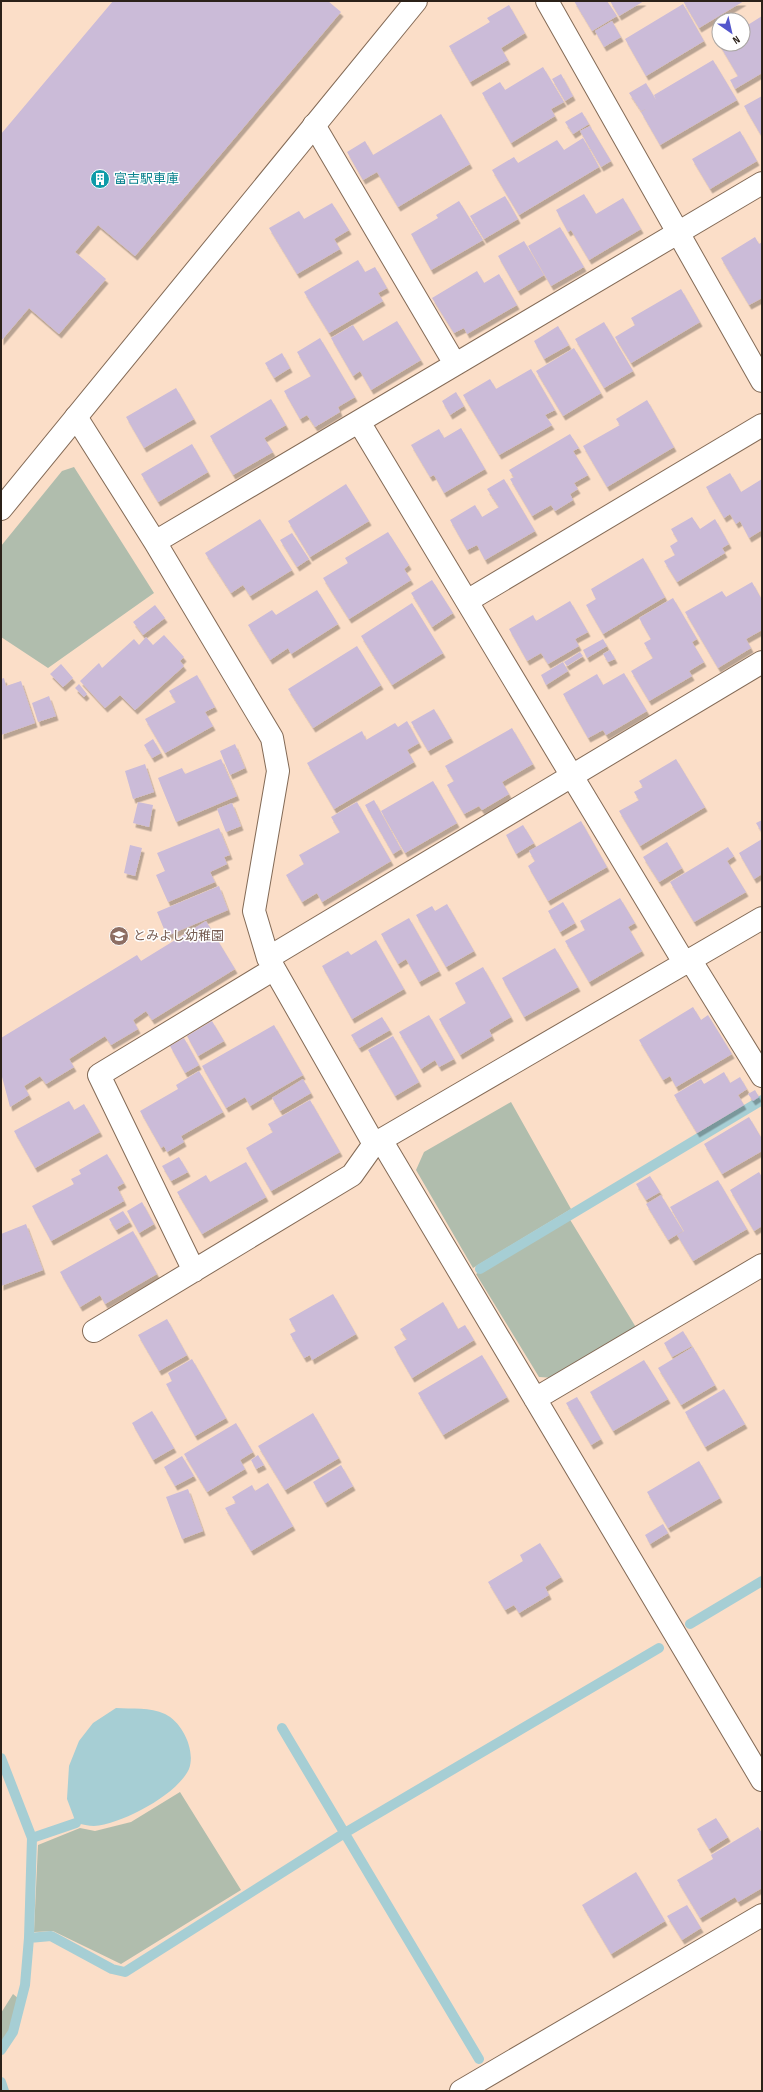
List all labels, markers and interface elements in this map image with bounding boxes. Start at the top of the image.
north arrow [711,12,751,52]
text: N [730,33,742,47]
building icon: 富吉駅車庫 [89,168,111,190]
place label: 富吉駅車庫 [114,171,179,187]
school or university icon: とみよし幼稚園 [108,925,130,947]
place label: とみよし幼稚園 [133,928,224,944]

